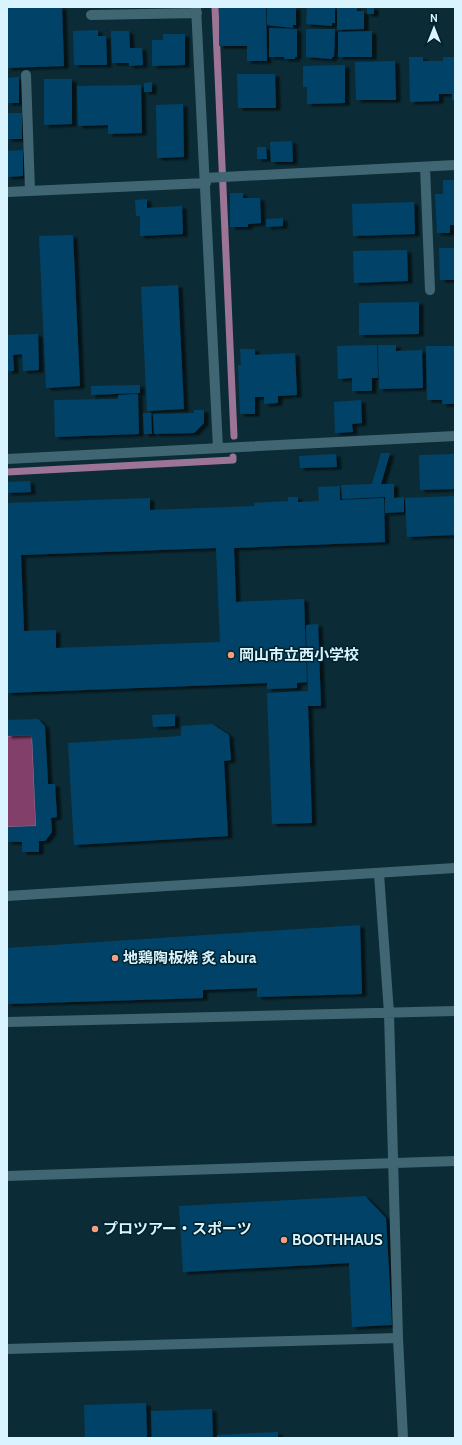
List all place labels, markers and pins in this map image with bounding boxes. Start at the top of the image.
place label: 岡山市立西小学校 [239,646,359,664]
marker: 岡山市立西小学校 [226,650,236,660]
place label: 地鶏陶板焼 炙 abura [123,949,257,967]
marker: 地鶏陶板焼 炙 abura [110,953,120,963]
place label: プロツアー・スポーツ [103,1220,252,1238]
marker: プロツアー・スポーツ [90,1224,100,1234]
place label: BOOTHHAUS [292,1231,383,1249]
marker: BOOTHHAUS [279,1235,289,1245]

